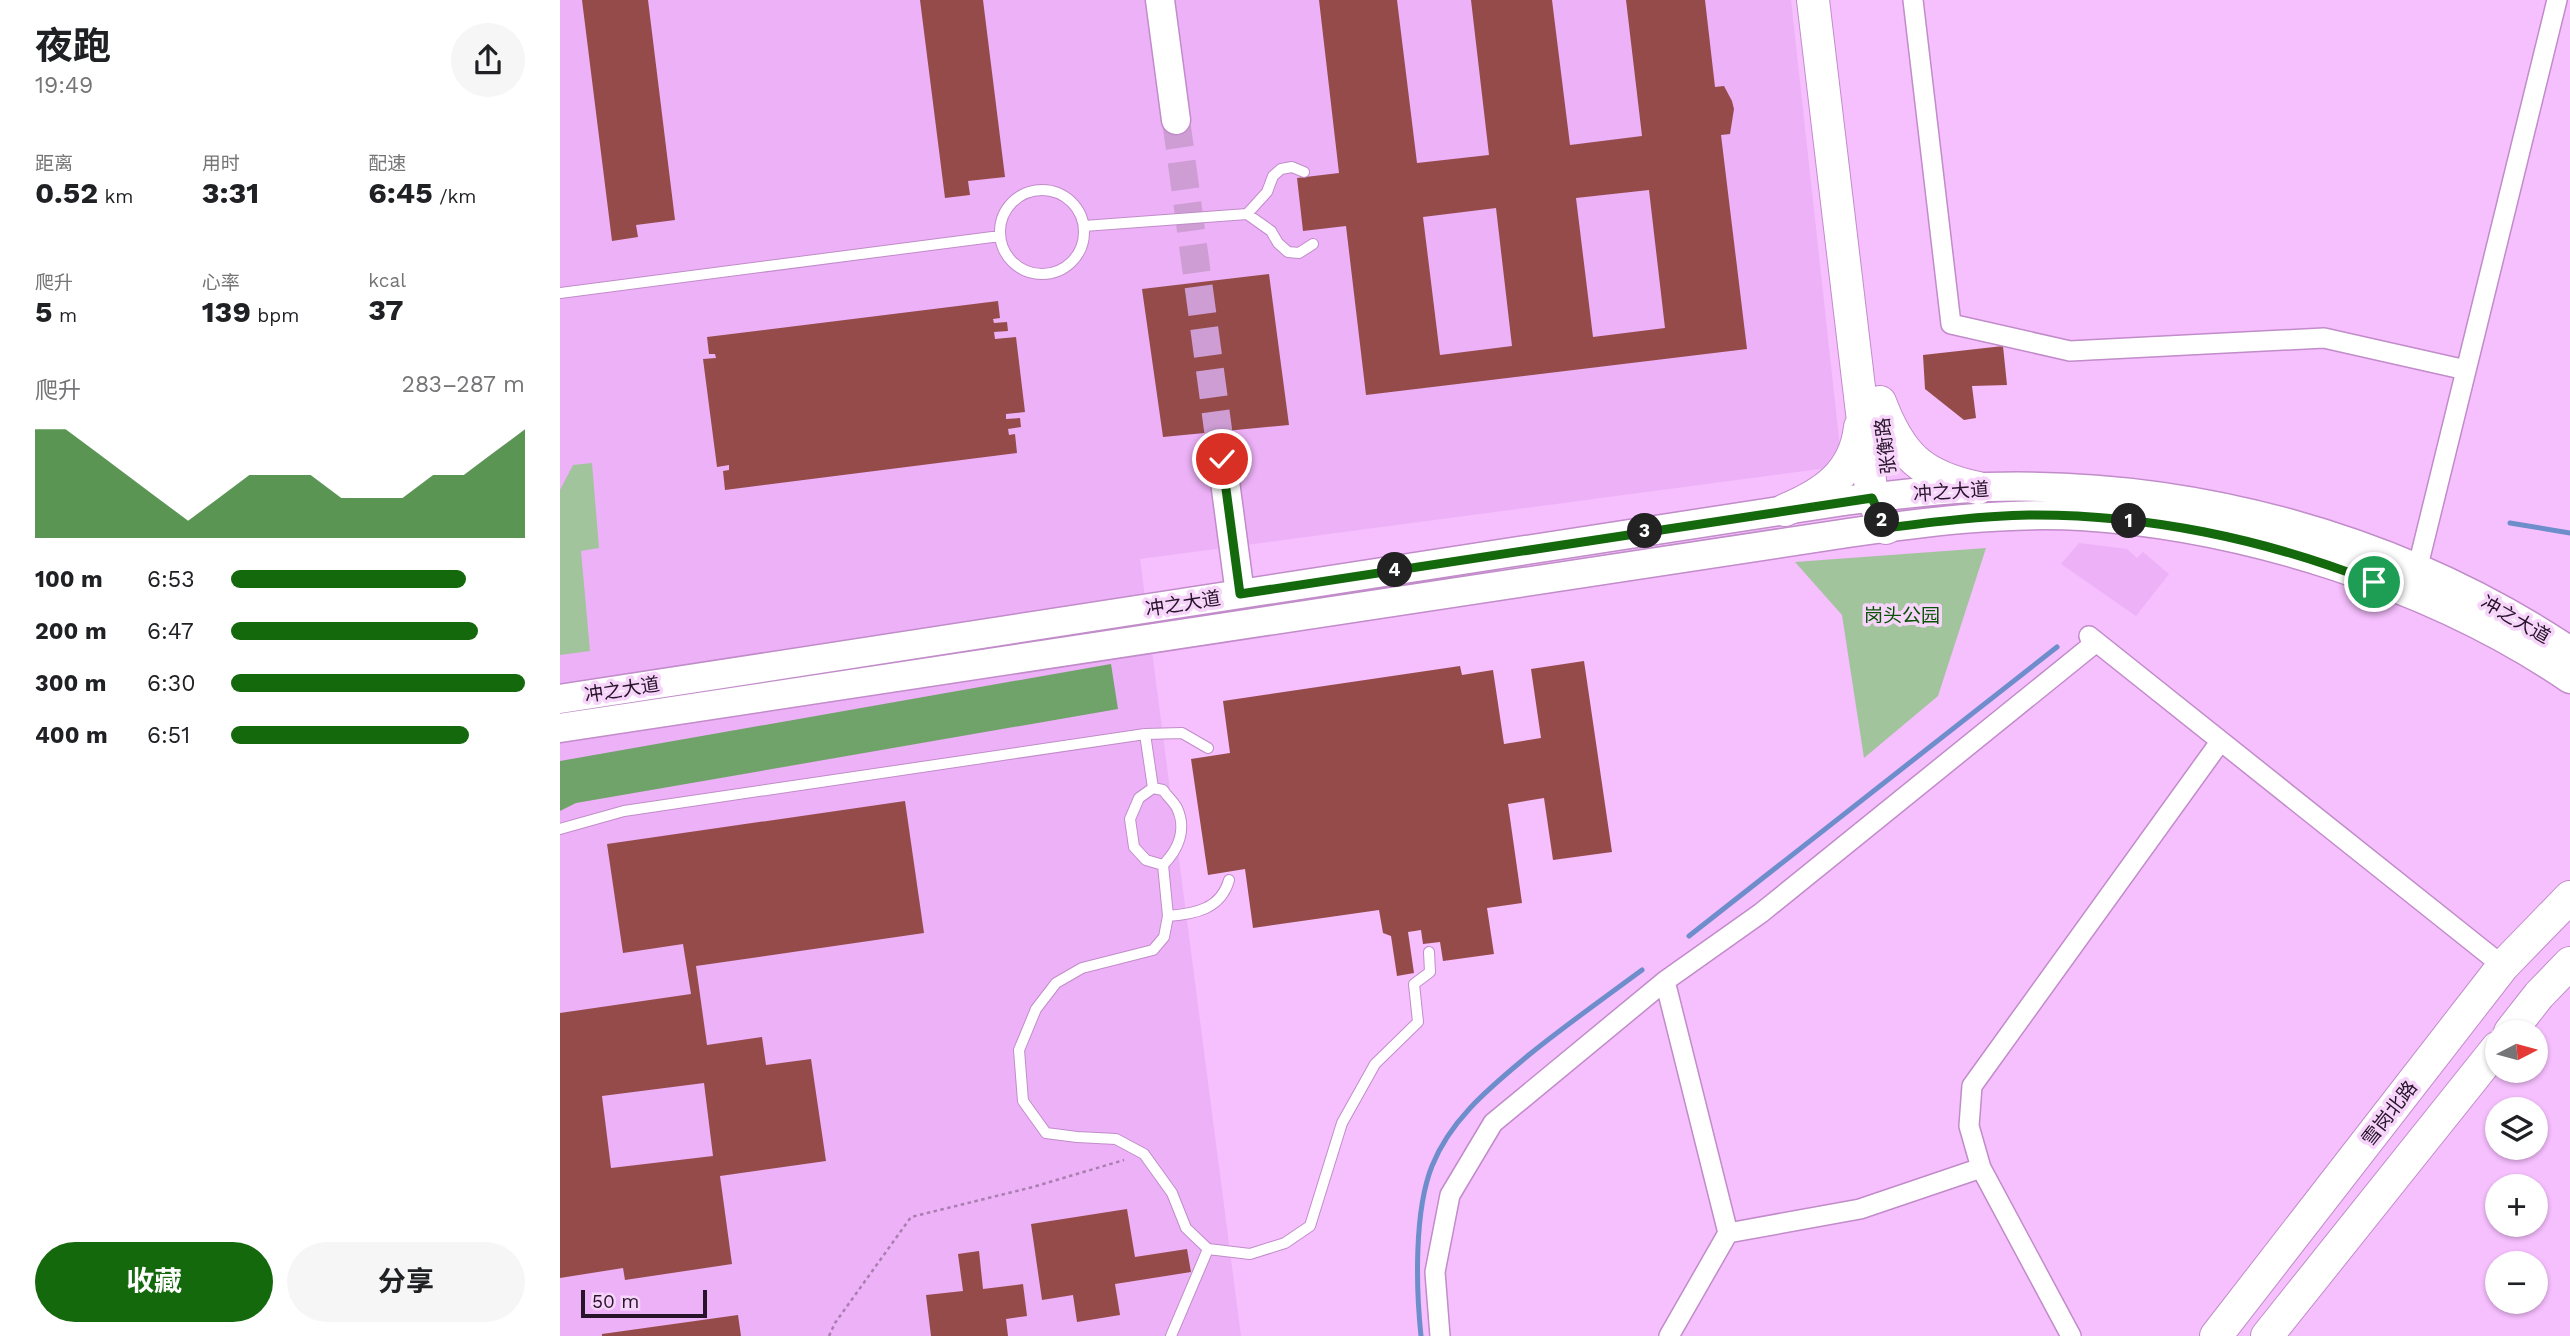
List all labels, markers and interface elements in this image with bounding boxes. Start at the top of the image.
button: share [451,23,525,97]
text: 夜跑 [35,24,111,68]
text: 19:49 [35,72,93,99]
text: 距离 [35,152,73,175]
text: 用时 [202,152,240,175]
text: 配速 [368,152,406,175]
text: 0.52 [35,175,98,210]
text: 3:31 [202,175,259,210]
text: 6:45 [368,175,433,210]
text: km [98,185,133,208]
text: /km [433,185,476,208]
text: kcal [368,269,406,292]
text: 爬升 [35,271,73,294]
text: 心率 [202,271,240,294]
text: 37 [368,292,404,327]
text: 5 [35,294,53,329]
text: 139 [202,294,251,329]
text: m [53,304,77,327]
text: bpm [251,304,299,327]
text: 283–287 m [401,371,525,398]
text: 爬升 [35,377,81,404]
street label: 张衡路 [1871,416,1900,476]
pin [1192,429,1252,489]
icon: check [1203,440,1241,478]
street label: 冲之大道 [1912,477,1990,506]
pin: 2 [1864,503,1900,538]
pin: 1 [2112,504,2146,538]
text: 2 [1876,508,1887,531]
text: 1 [2124,509,2133,532]
pin: 3 [1628,514,1662,548]
text: 3 [1639,519,1650,542]
pin: 4 [1378,552,1412,588]
pin [2344,552,2404,612]
text: 4 [1388,558,1401,581]
icon: arrive [2355,563,2393,601]
text: 100 m [35,566,103,593]
text: 6:53 [147,566,195,593]
street label: 冲之大道 [1144,586,1222,621]
street label: 冲之大道 [2477,590,2554,648]
park label: 岗头公园 [1864,604,1940,627]
text: 200 m [35,618,107,645]
text: 6:47 [147,618,194,645]
text: 300 m [35,670,106,697]
text: 6:30 [147,670,196,697]
street label: 冲之大道 [583,672,661,707]
text: 400 m [35,722,108,749]
text: 6:51 [147,722,190,749]
north arrow [2485,1020,2548,1083]
map controls [2485,1020,2548,1314]
street label: 雪岗北路 [2357,1076,2422,1150]
button: layers [2485,1097,2548,1160]
button: + [2485,1174,2548,1237]
button: 收藏 [35,1242,273,1322]
button: 分享 [287,1242,525,1322]
button: − [2485,1251,2548,1314]
scale bar [581,1287,707,1319]
text: 50 m [592,1290,639,1313]

